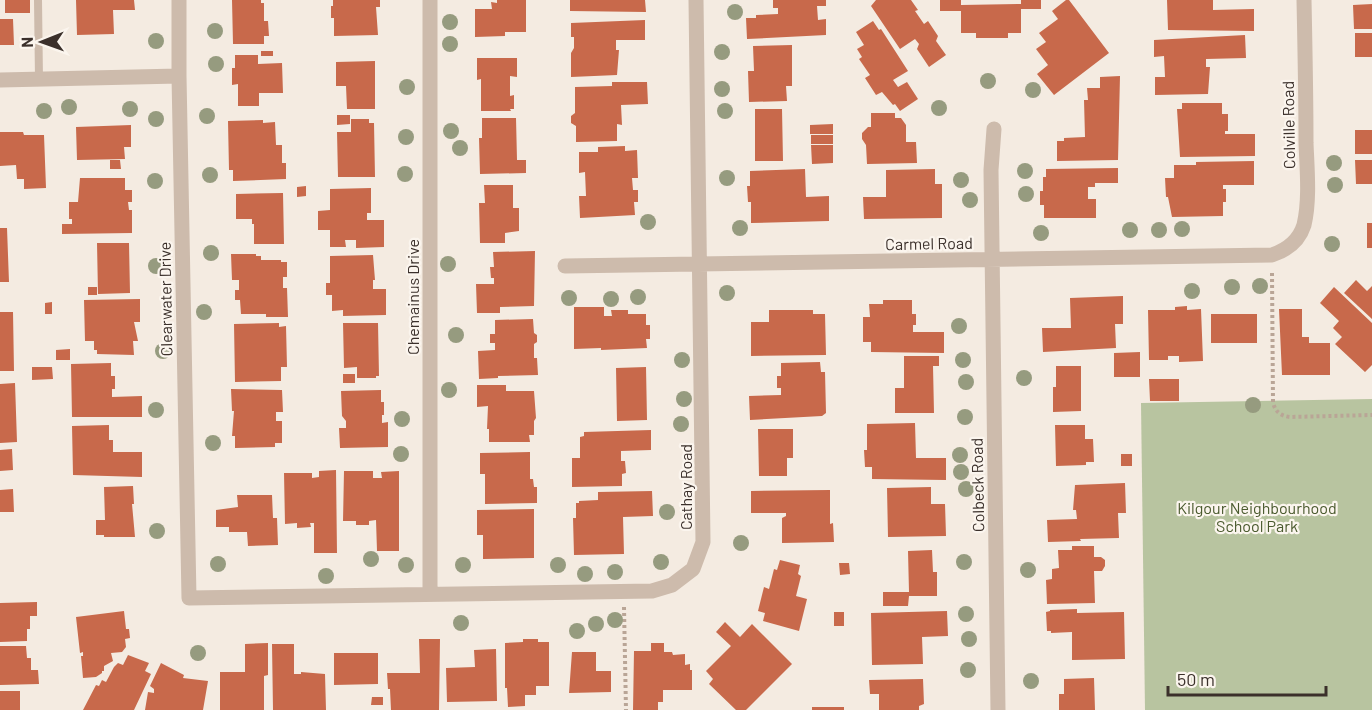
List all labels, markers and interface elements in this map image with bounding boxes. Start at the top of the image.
north arrow [12,12,72,72]
text: N [17,37,36,48]
street label: Colville Road [1278,81,1298,169]
street label: Carmel Road [885,233,973,253]
street label: Chemainus Drive [403,239,422,355]
street label: Clearwater Drive [155,242,175,356]
street label: Colbeck Road [967,438,987,532]
street label: Cathay Road [676,444,695,530]
park label: Kilgour Neighbourhood School Park [1177,498,1337,535]
scale bar [1168,659,1326,697]
text: 50 m [1177,668,1215,690]

